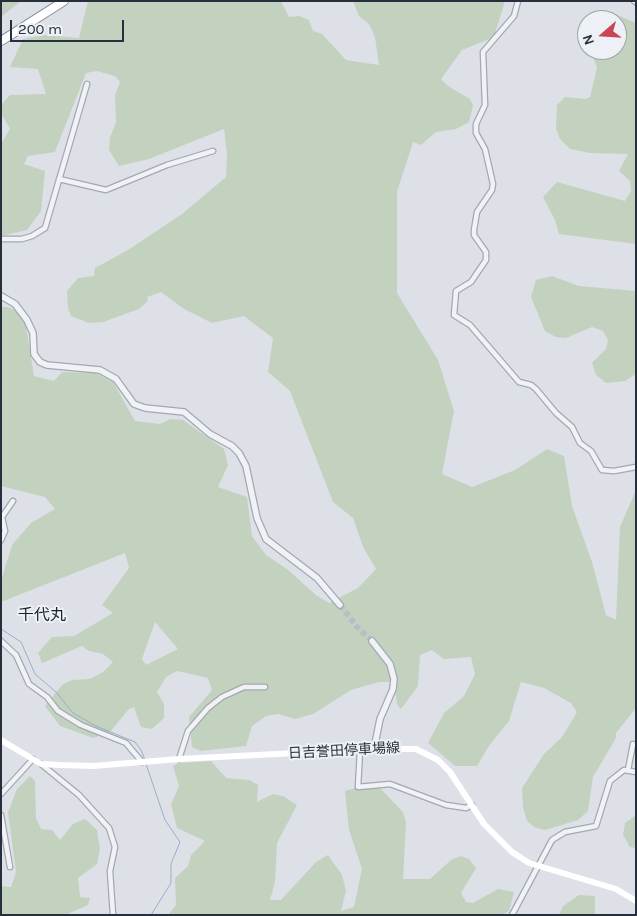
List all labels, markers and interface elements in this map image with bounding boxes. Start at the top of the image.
scale bar [12,10,126,42]
north arrow [577,10,627,60]
text: 200 m [18,20,62,38]
text: N [579,32,598,47]
district label: 千代丸 [18,605,66,625]
street label: 日吉誉田停車場線 [288,740,400,762]

